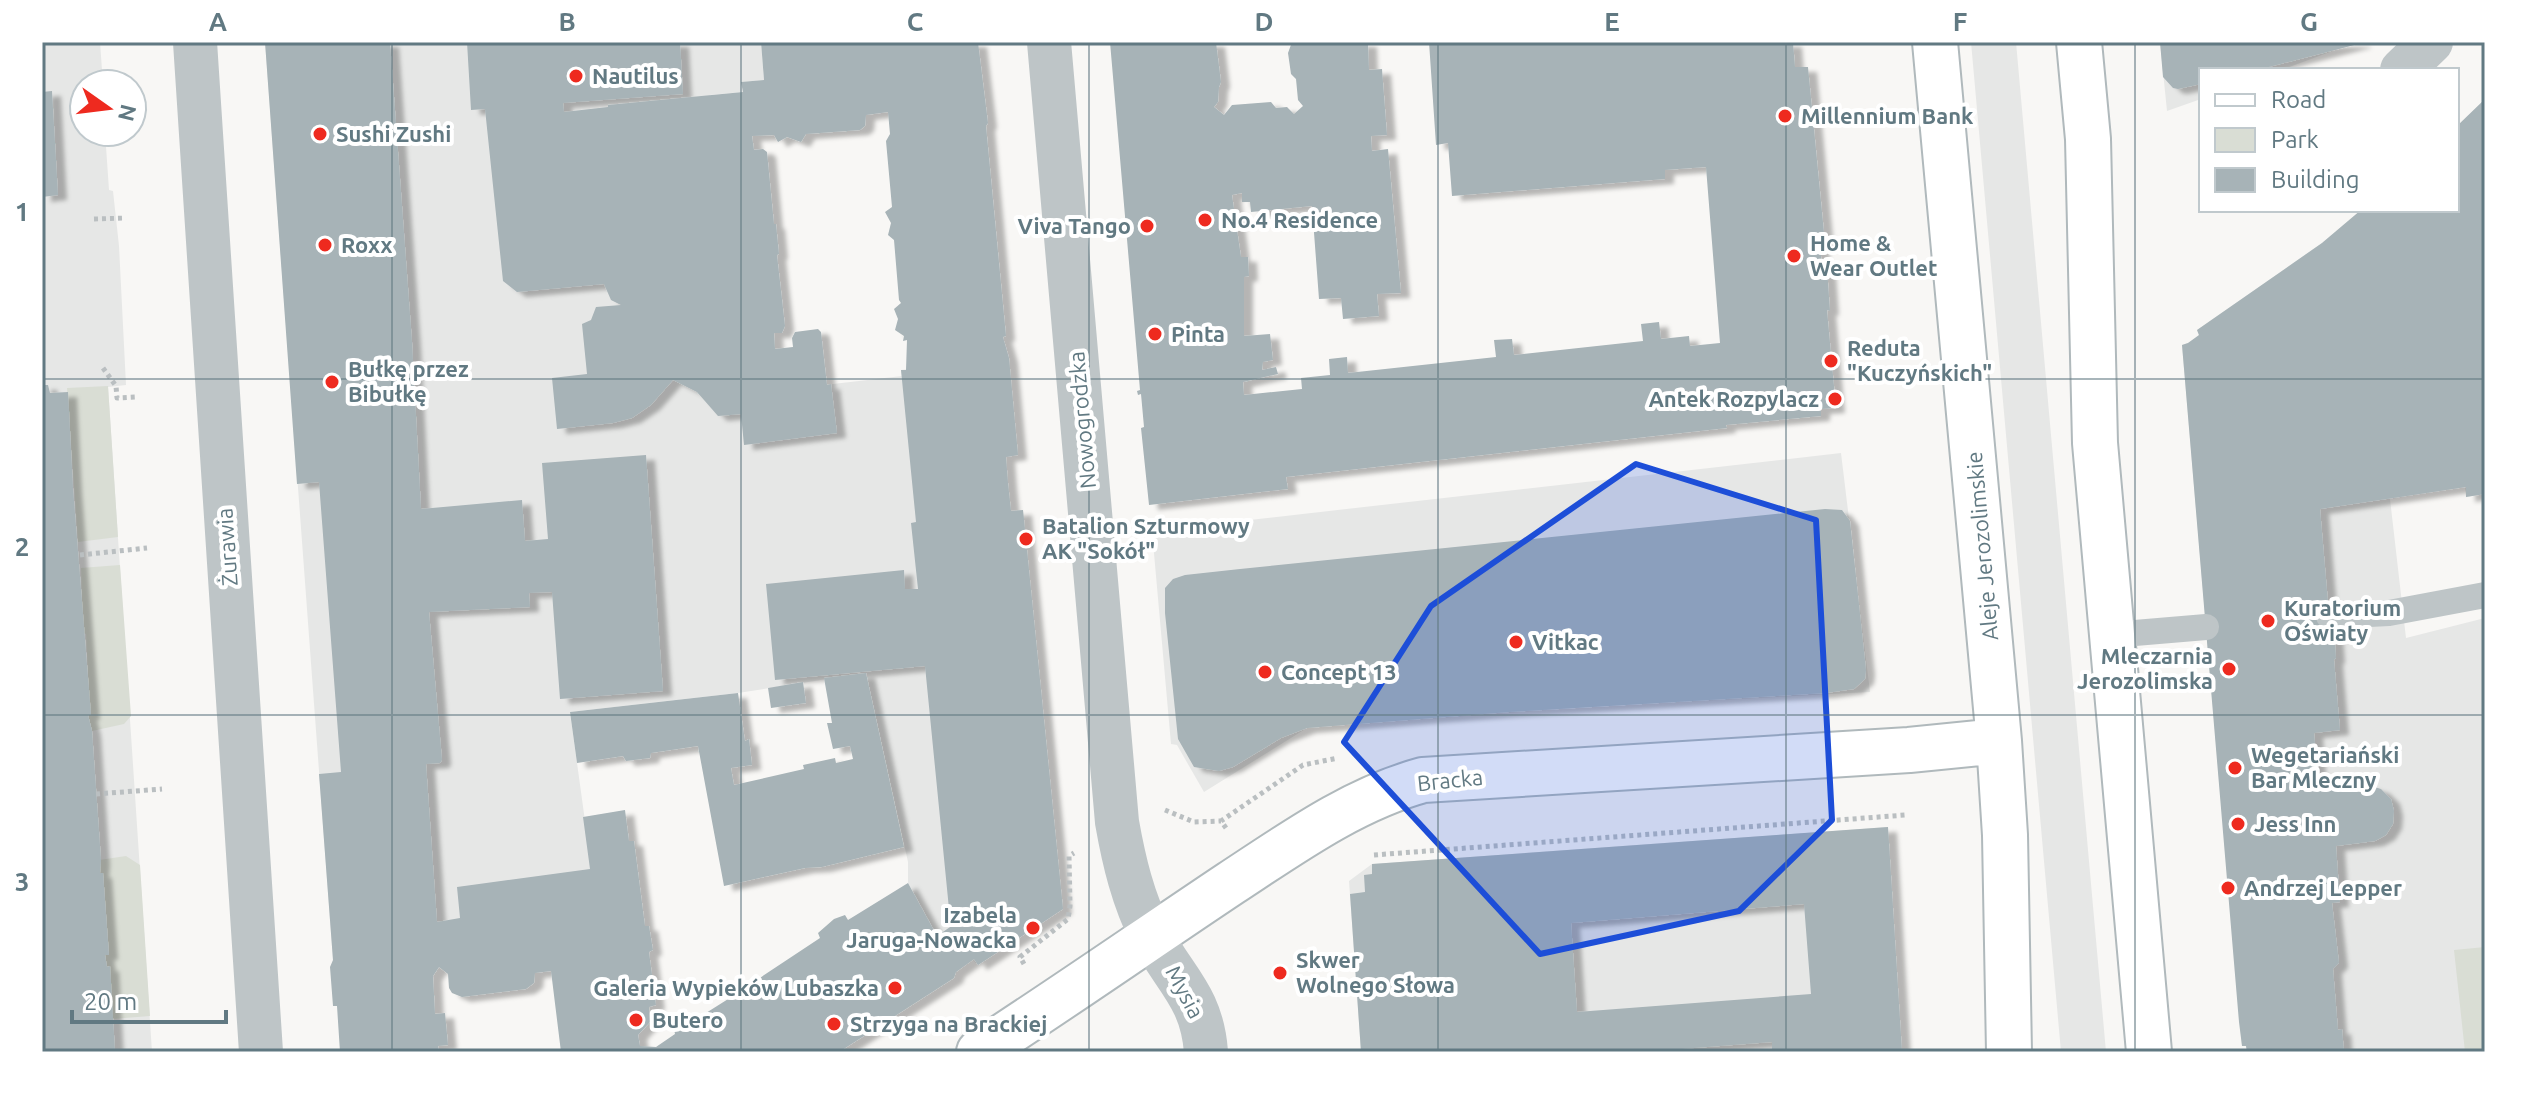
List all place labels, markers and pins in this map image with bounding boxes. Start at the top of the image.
place label: Nautilus [592,63,679,88]
marker: Nautilus [567,67,585,85]
place label: Millennium Bank [1801,103,1974,128]
marker: Millennium Bank [1776,107,1794,125]
place label: Sushi Zushi [336,121,451,146]
marker: Sushi Zushi [311,125,329,143]
place label: No.4 Residence [1221,207,1378,232]
marker: No.4 Residence [1196,211,1214,229]
place label: Viva Tango [1018,213,1131,238]
marker: Viva Tango [1138,217,1156,235]
place label: Home & Wear Outlet [1810,230,1937,280]
place label: Roxx [341,232,392,257]
marker: Roxx [316,236,334,254]
marker: Home & Wear Outlet [1785,247,1803,265]
place label: Pinta [1171,321,1225,346]
marker: Pinta [1146,325,1164,343]
place label: Reduta "Kuczyńskich" [1847,335,1992,385]
marker: Reduta "Kuczyńskich" [1822,352,1840,370]
place label: Bułkę przez Bibułkę [348,356,469,407]
marker: Bułkę przez Bibułkę [323,373,341,391]
place label: Antek Rozpylacz [1648,386,1819,411]
marker: Antek Rozpylacz [1826,390,1844,408]
place label: Batalion Szturmowy AK "Sokół" [1042,513,1250,563]
marker: Batalion Szturmowy AK "Sokół" [1017,530,1035,548]
place label: Kuratorium Oświaty [2284,595,2401,645]
marker: Kuratorium Oświaty [2259,612,2277,630]
place label: Vitkac [1532,629,1599,654]
marker: Vitkac [1507,633,1525,651]
place label: Mleczarnia Jerozolimska [2077,643,2213,693]
place label: Concept 13 [1281,659,1397,684]
marker: Mleczarnia Jerozolimska [2220,660,2238,678]
marker: Concept 13 [1256,663,1274,681]
place label: Wegetariański Bar Mleczny [2251,742,2399,792]
marker: Wegetariański Bar Mleczny [2226,759,2244,777]
place label: Jess Inn [2254,811,2336,836]
marker: Jess Inn [2229,815,2247,833]
place label: Andrzej Lepper [2244,875,2402,900]
marker: Andrzej Lepper [2219,879,2237,897]
place label: Izabela Jaruga-Nowacka [846,902,1017,952]
marker: Izabela Jaruga-Nowacka [1024,919,1042,937]
place label: Skwer Wolnego Słowa [1296,947,1455,997]
marker: Skwer Wolnego Słowa [1271,964,1289,982]
place label: Galeria Wypieków Lubaszka [593,975,879,1000]
marker: Galeria Wypieków Lubaszka [886,979,904,997]
place label: Butero [652,1007,723,1032]
marker: Butero [627,1011,645,1029]
place label: Strzyga na Brackiej [850,1011,1047,1036]
marker: Strzyga na Brackiej [825,1015,843,1033]

